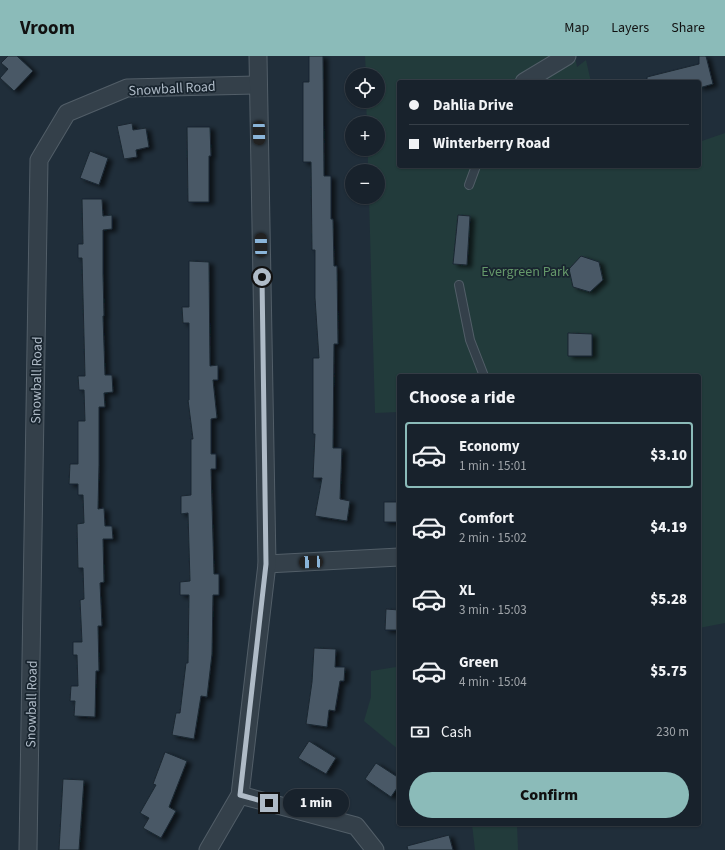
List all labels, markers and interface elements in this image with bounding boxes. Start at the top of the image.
text: Vroom [20,15,75,42]
text: Map [564,18,589,38]
text: Layers [611,18,649,38]
text: Share [671,18,705,38]
map controls [345,68,385,204]
button: locate [345,68,385,108]
street label: Snowball Road [128,77,216,101]
text: Dahlia Drive [433,95,513,116]
button: + [345,116,385,156]
car [253,121,265,145]
text: Winterberry Road [433,133,550,154]
button: − [345,164,385,204]
car [255,233,267,257]
park label: Evergreen Park [481,262,569,282]
route start [253,268,271,286]
street label: Snowball Road [26,336,48,424]
text: Choose a ride [409,385,515,410]
text: Economy [459,436,520,457]
icon: car [411,437,447,473]
text: $3.10 [650,445,687,466]
text: 1 min · 15:01 [459,457,527,475]
text: Comfort [459,508,514,529]
icon: car [411,509,447,545]
text: $4.19 [650,517,687,538]
text: 2 min · 15:02 [459,529,527,547]
car [299,555,323,569]
text: XL [459,580,475,601]
icon: car [411,581,447,617]
text: $5.28 [650,589,687,610]
text: 3 min · 15:03 [459,601,527,619]
text: Green [459,652,499,673]
icon: car [411,653,447,689]
street label: Snowball Road [21,660,43,748]
text: $5.75 [650,661,687,682]
text: 4 min · 15:04 [459,673,527,691]
icon: cash [409,721,431,743]
text: Cash [441,722,472,743]
text: 230 m [656,723,689,741]
button: Confirm [409,772,689,818]
callout: 1 min [283,789,349,817]
route end [260,794,278,812]
text: 1 min [300,794,332,812]

